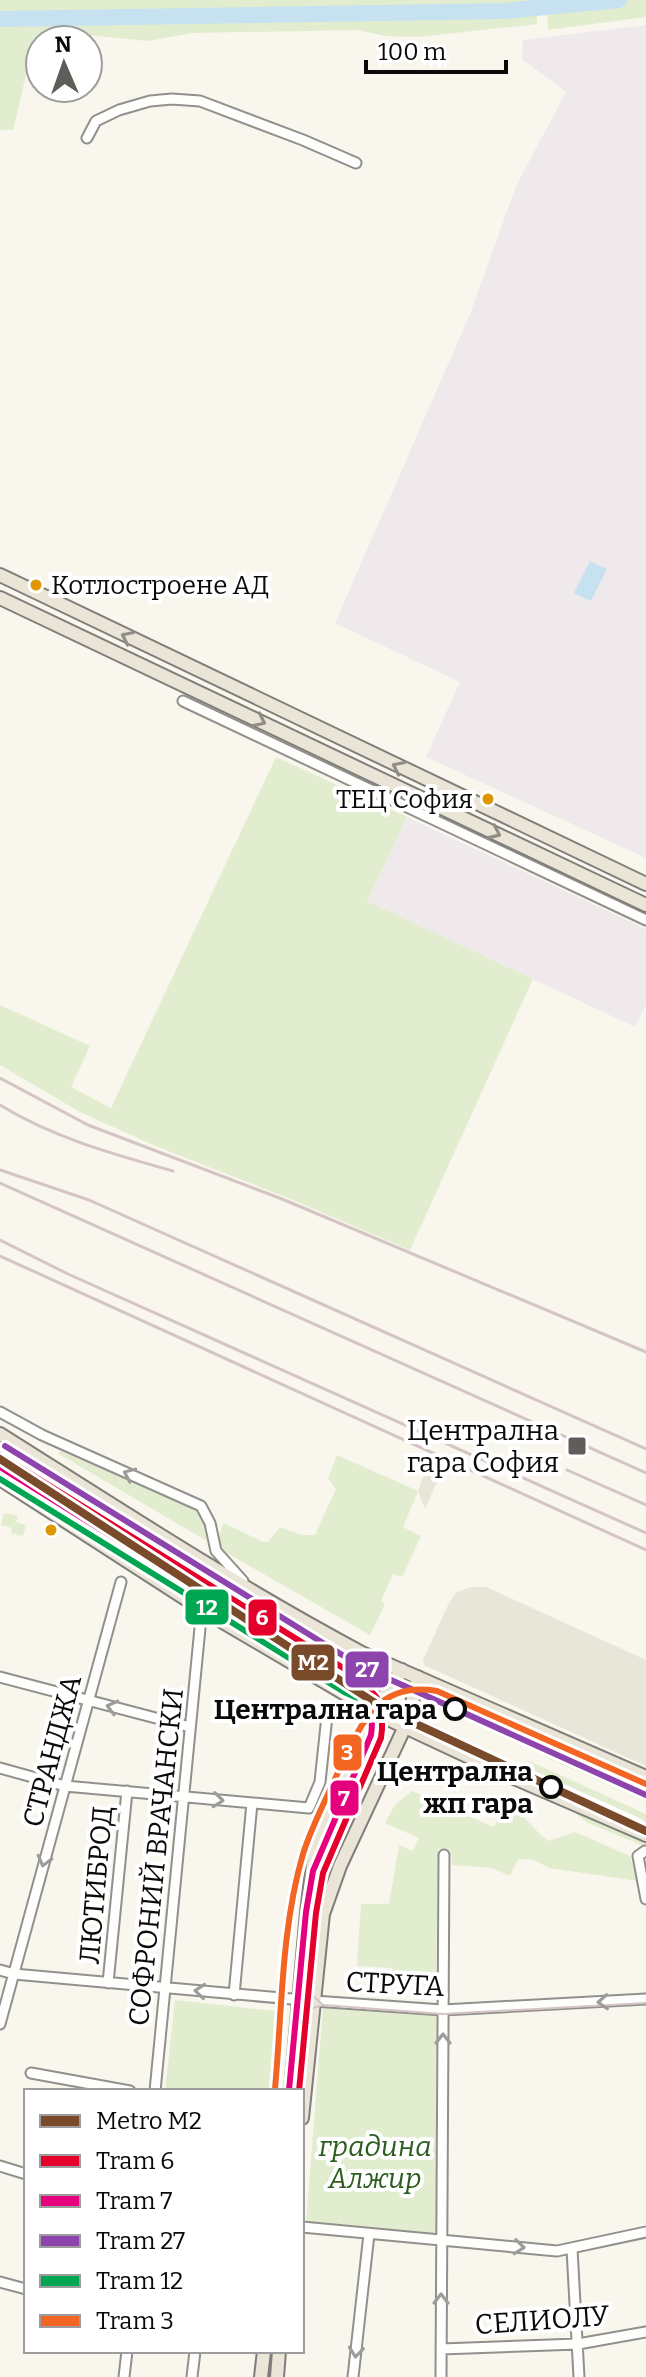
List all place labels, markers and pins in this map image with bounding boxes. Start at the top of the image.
place label: Котлостроене АД [51,570,269,601]
marker: Котлостроене АД [28,577,44,593]
place label: ТЕЦ София [336,784,473,815]
marker: ТЕЦ София [480,791,496,807]
place label: Централна гара София [407,1414,559,1479]
marker: Централна гара София [566,1435,588,1457]
unlabelled marker [43,1522,59,1538]
place label: Централна гара [214,1693,437,1726]
marker: Централна гара [444,1698,466,1720]
place label: Централна жп гара [377,1755,533,1820]
marker: Централна жп гара [540,1776,562,1798]

